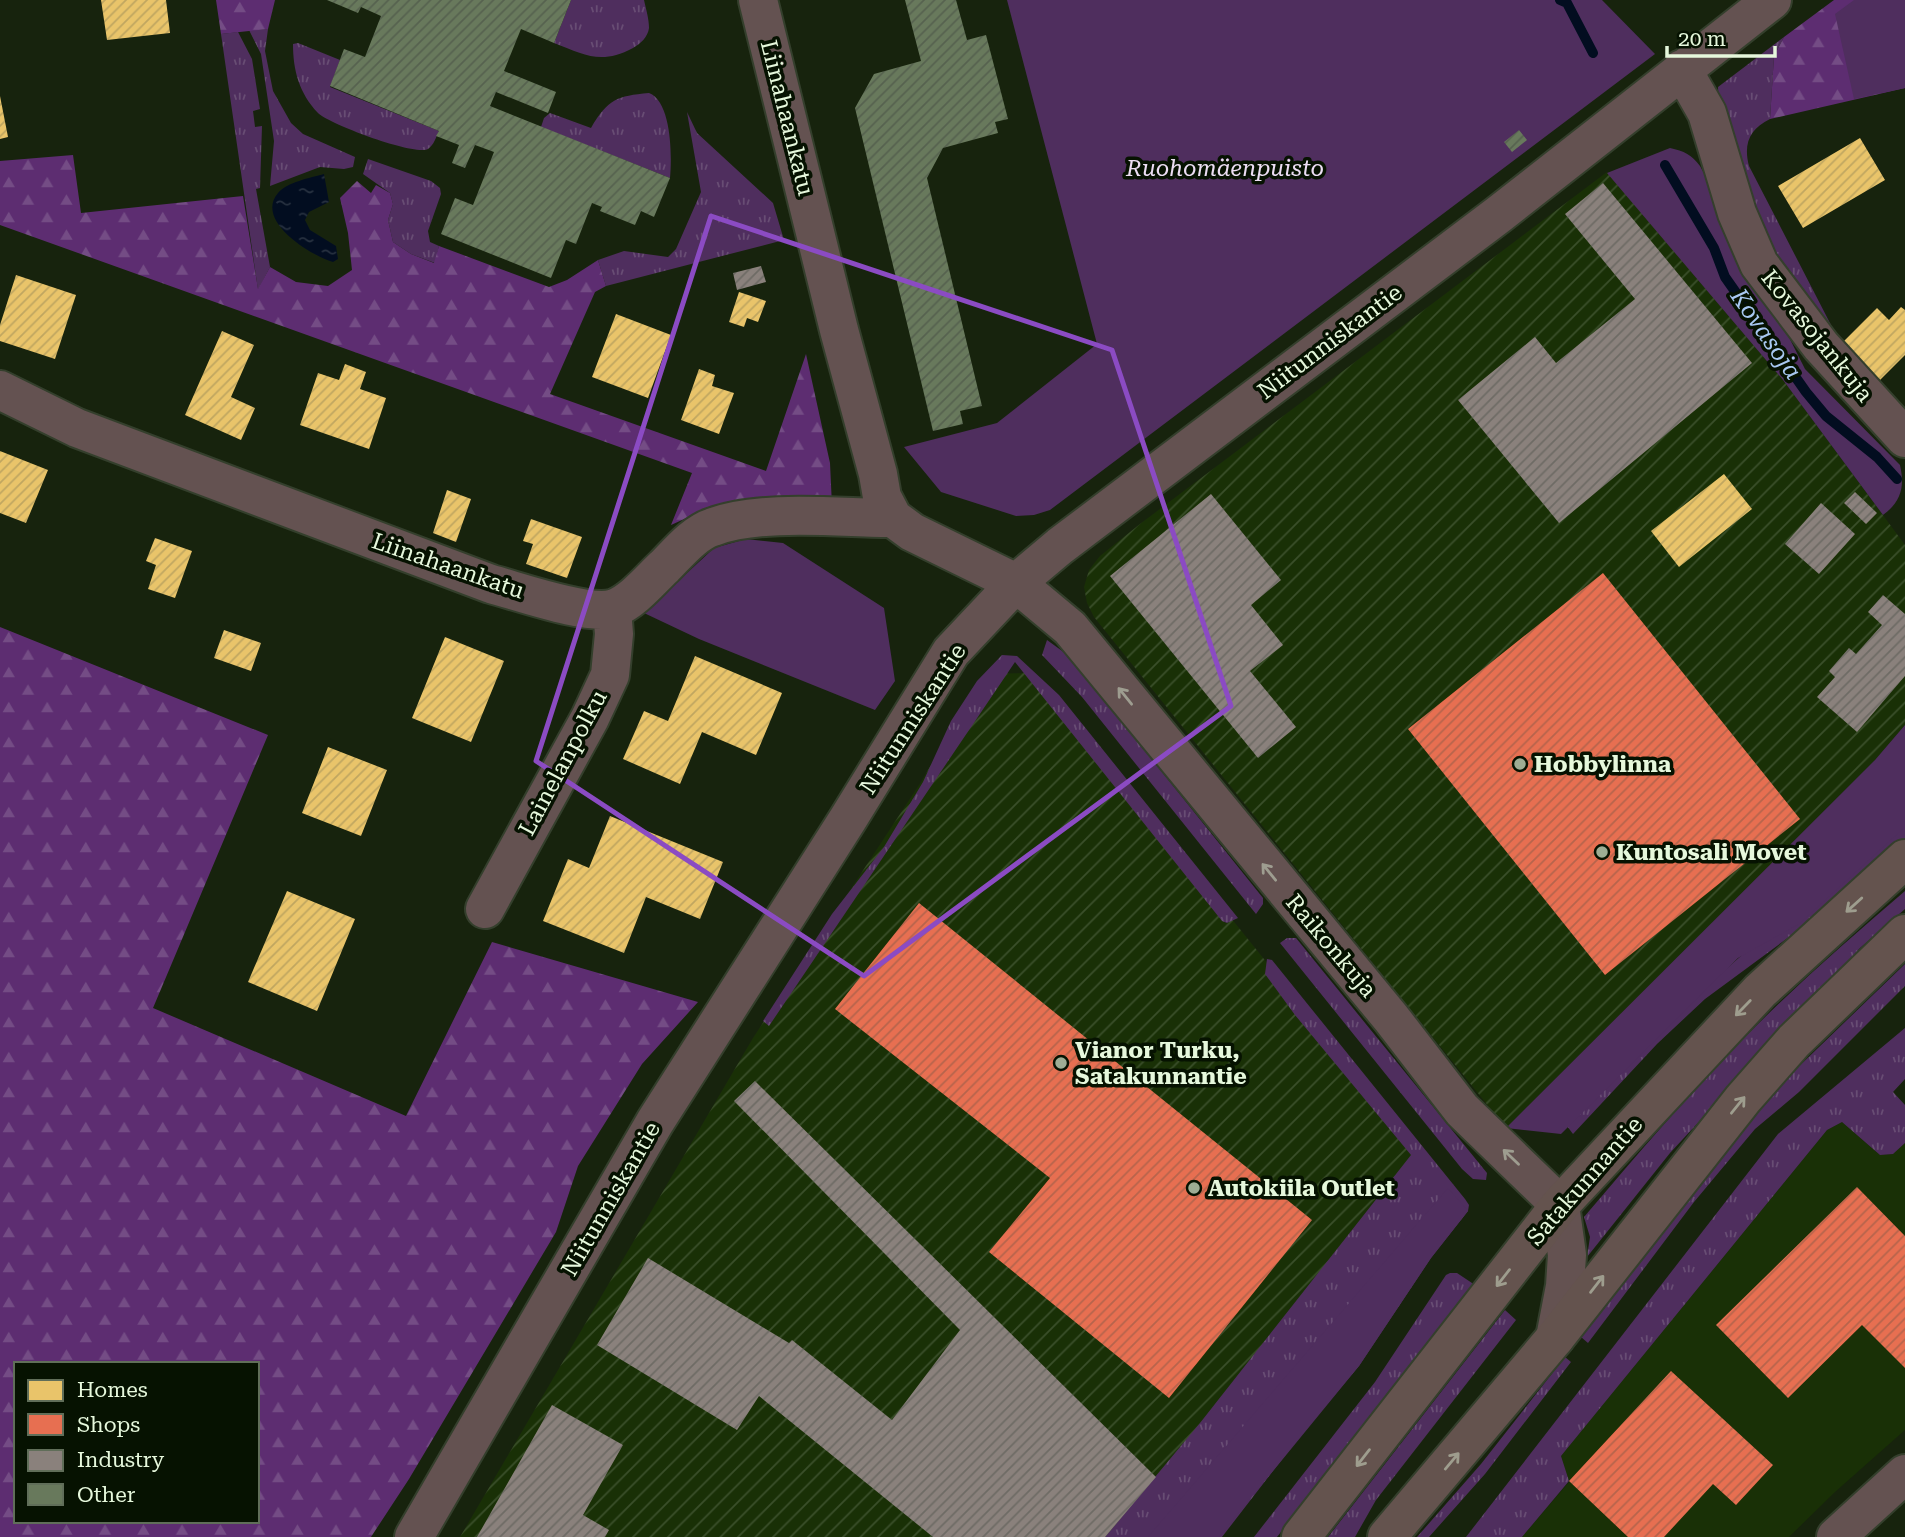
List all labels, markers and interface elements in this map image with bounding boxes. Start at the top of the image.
scale bar [1667,14,1776,58]
text: 20 m [1678,27,1726,51]
street label: Liinahaankatu [755,37,819,199]
park label: Ruohomäenpuisto [1125,155,1324,182]
street label: Kovasojankuja [1756,265,1879,408]
street label: Niitunniskantie [1253,279,1407,405]
water label: Kovasoja [1724,283,1807,385]
street label: Liinahaankatu [368,527,528,605]
street label: Niitunniskantie [854,639,972,799]
street label: Lainelanpolku [513,686,613,840]
one-way arrow [1117,687,1133,705]
place label: Hobbylinna [1534,751,1672,778]
marker: Hobbylinna [1512,756,1528,772]
place label: Kuntosali Movet [1616,839,1807,866]
marker: Kuntosali Movet [1594,844,1610,860]
one-way arrow [1261,863,1277,881]
street label: Raikonkuja [1280,889,1382,1003]
one-way arrow [1845,897,1863,913]
one-way arrow [1734,999,1751,1016]
place label: Vianor Turku, Satakunnantie [1075,1037,1247,1090]
marker: Vianor Turku, Satakunnantie [1053,1055,1069,1071]
one-way arrow [1730,1097,1745,1115]
street label: Satakunnantie [1522,1111,1648,1251]
street label: Niitunniskantie [556,1117,666,1281]
one-way arrow [1503,1149,1520,1166]
place label: Autokiila Outlet [1208,1175,1395,1202]
marker: Autokiila Outlet [1186,1180,1202,1196]
one-way arrow [1495,1268,1510,1287]
one-way arrow [1589,1276,1605,1294]
legend [14,1362,259,1523]
text: Homes [77,1378,148,1402]
text: Shops [77,1413,140,1437]
text: Industry [77,1448,165,1472]
one-way arrow [1355,1448,1370,1466]
one-way arrow [1444,1452,1459,1470]
text: Other [77,1483,136,1507]

